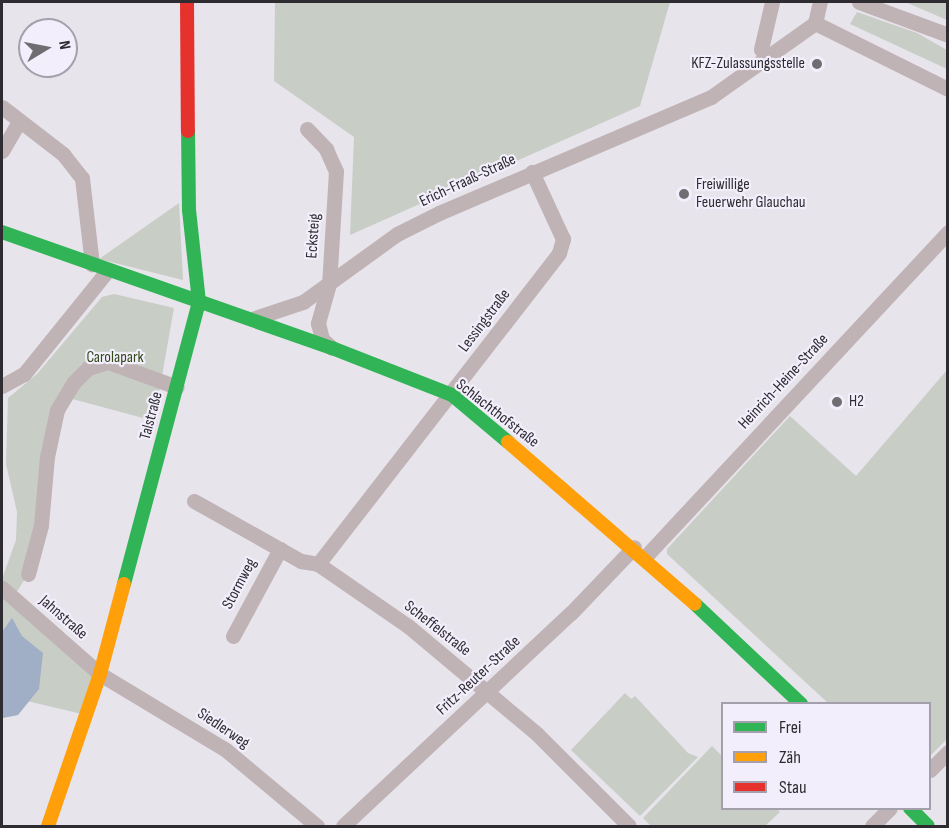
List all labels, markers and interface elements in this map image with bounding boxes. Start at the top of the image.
north arrow [18,18,78,78]
text: N [54,39,74,51]
place label: KFZ-Zulassungsstelle [691,54,805,74]
marker: KFZ-Zulassungsstelle [810,57,824,71]
street label: Erich-Fraaß-Straße [417,150,519,212]
place label: Freiwillige Feuerwehr Glauchau [696,175,805,213]
marker: Freiwillige Feuerwehr Glauchau [677,187,691,201]
street label: Ecksteig [303,213,325,259]
street label: Lessingstraße [455,286,515,356]
street label: Heinrich-Heine-Straße [735,330,833,434]
park label: Carolapark [86,348,144,368]
street label: Schlachthofstraße [452,376,542,452]
street label: Talstraße [136,390,168,442]
place label: H2 [849,392,864,412]
marker: H2 [830,395,844,409]
street label: Stormweg [219,555,261,613]
street label: Jahnstraße [35,592,91,644]
street label: Scheffelstraße [400,597,474,661]
street label: Fritz-Reuter-Straße [433,632,525,720]
legend [721,702,931,810]
street label: Siedlerweg [193,705,253,753]
text: Frei [779,717,801,738]
text: Zäh [779,747,801,768]
text: Stau [779,777,807,798]

